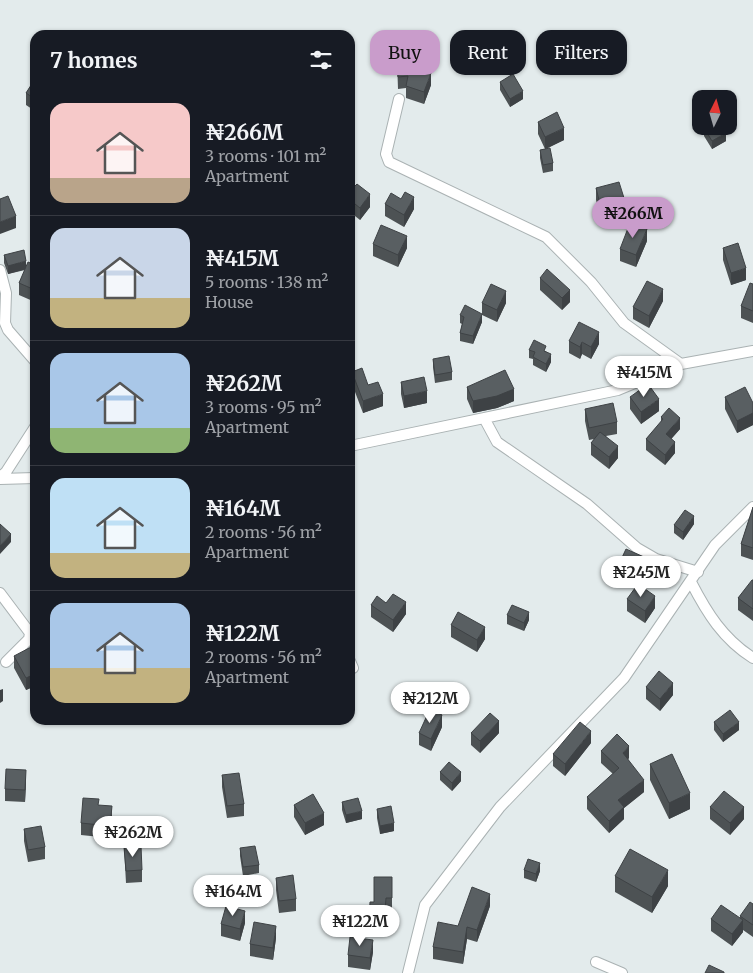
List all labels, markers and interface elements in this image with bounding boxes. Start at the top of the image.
chip: Buy [370,30,440,75]
chip: Rent [450,30,526,75]
chip: Filters [536,30,627,75]
icon: filters [307,46,335,74]
text: 7 homes [50,47,138,74]
north arrow [692,90,738,135]
map controls [692,90,737,135]
text: ₦266M [205,119,283,146]
icon: home [90,123,150,183]
text: 3 rooms · 101 m² [205,146,326,166]
text: Apartment [205,166,289,186]
pin: ₦266M [598,196,668,239]
text: ₦266M [603,203,663,223]
text: ₦415M [205,245,279,272]
icon: home [90,248,150,308]
text: 5 rooms · 138 m² [205,272,328,292]
text: House [205,292,253,312]
pin: ₦415M [609,356,679,398]
text: ₦415M [616,362,672,382]
text: ₦262M [205,370,282,397]
icon: home [90,373,150,433]
text: 3 rooms · 95 m² [205,397,321,417]
text: Apartment [205,417,289,437]
text: ₦164M [205,495,281,522]
icon: home [90,498,150,558]
text: 2 rooms · 56 m² [205,522,322,542]
text: Apartment [205,542,289,562]
pin: ₦245M [606,556,676,598]
text: ₦245M [612,562,670,582]
text: ₦122M [205,620,280,647]
icon: home [90,623,150,683]
text: 2 rooms · 56 m² [205,647,322,667]
text: Apartment [205,667,289,687]
pin: ₦212M [395,682,465,724]
text: ₦212M [402,688,458,708]
pin: ₦262M [98,816,168,858]
text: ₦262M [104,822,162,842]
pin: ₦164M [198,874,268,917]
text: ₦164M [204,881,262,901]
pin: ₦122M [325,904,395,947]
text: ₦122M [332,911,388,931]

